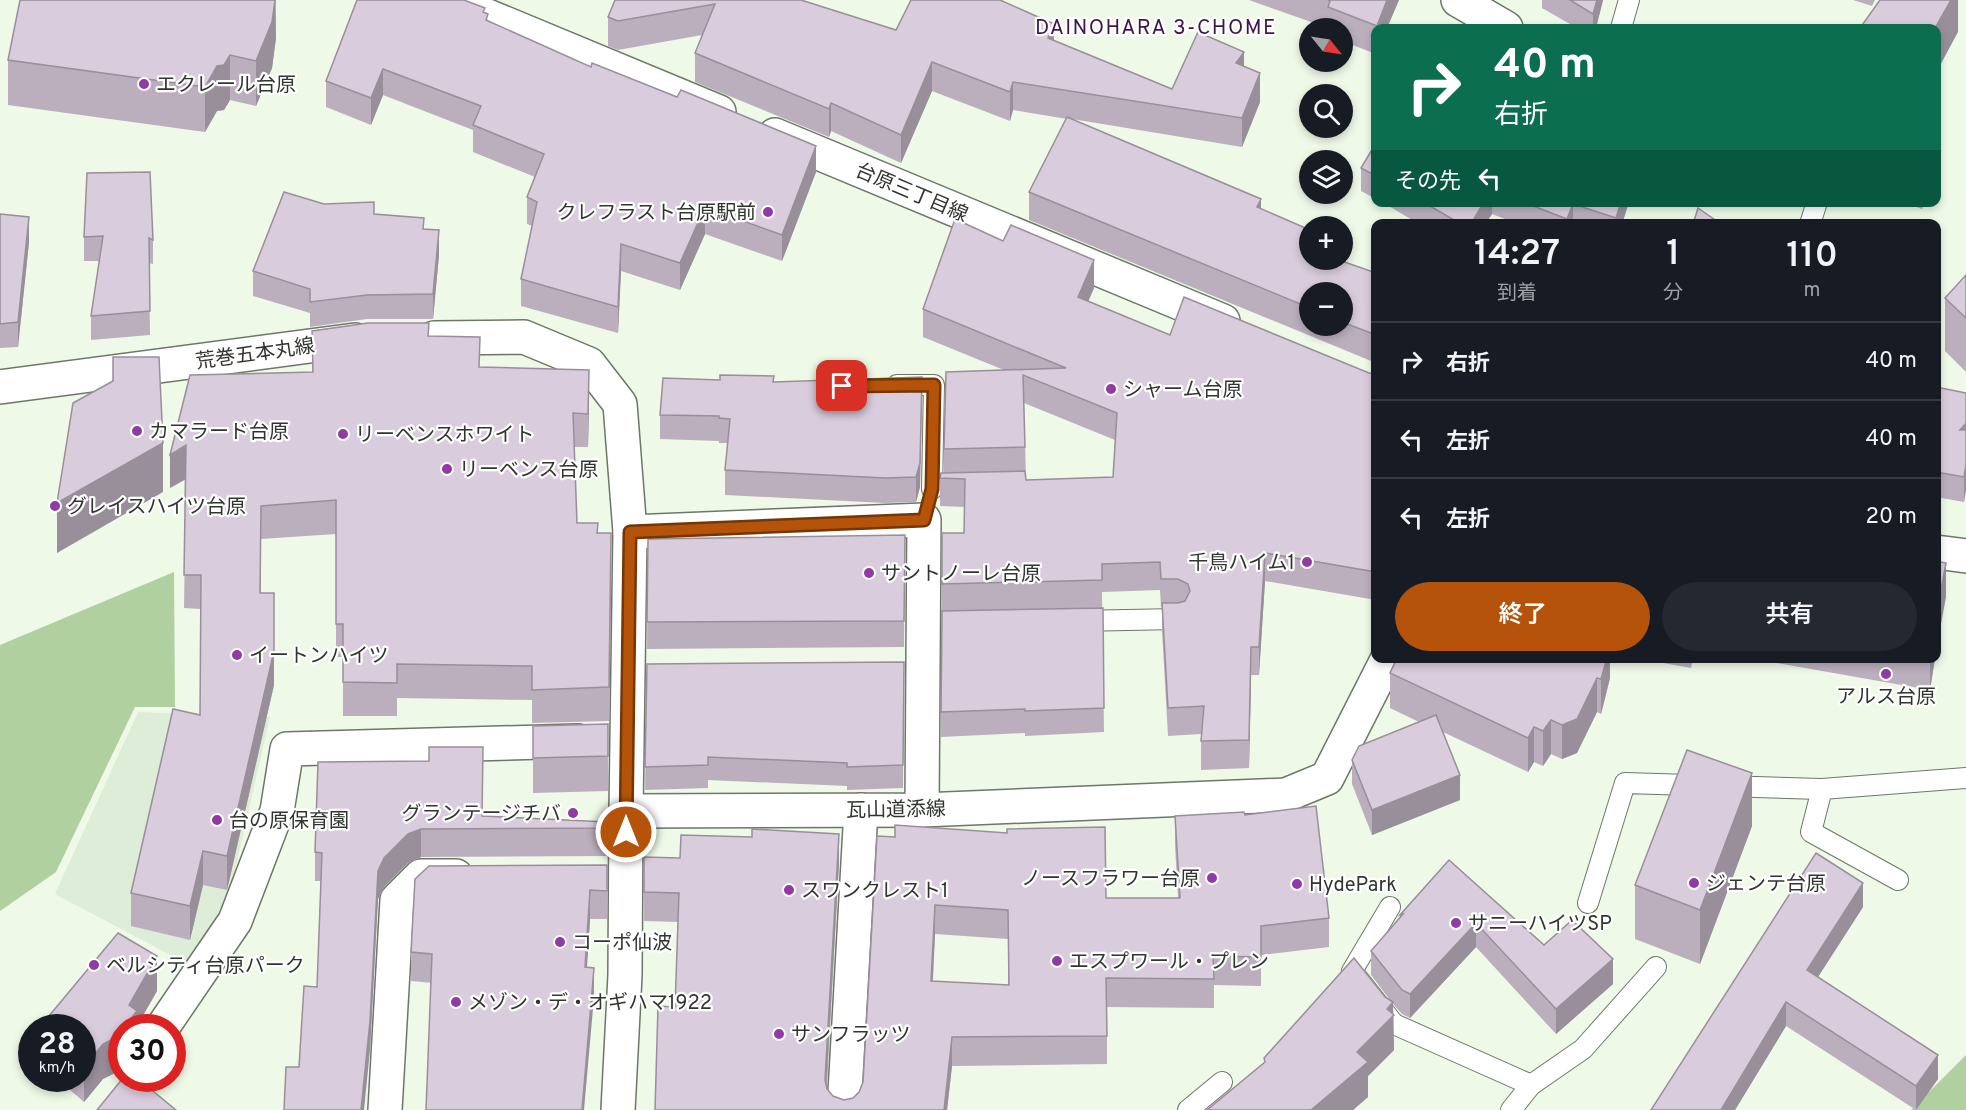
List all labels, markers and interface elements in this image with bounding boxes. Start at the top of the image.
district label: DAINOHARA 3-CHOME [1035,15,1277,42]
north arrow [1299,18,1353,72]
map controls [1299,18,1353,336]
text: 40 m [1494,40,1596,93]
icon: right [1395,48,1473,126]
place label: エクレール台原 [156,73,296,99]
marker: エクレール台原 [137,77,151,91]
button: search [1299,84,1353,138]
text: 右折 [1494,99,1548,133]
button: layers [1299,150,1353,204]
street label: 台原三丁目線 [851,158,972,229]
icon: left [1473,162,1506,195]
text: その先 [1395,169,1461,196]
place label: クレフラスト台原駅前 [556,201,756,227]
marker: クレフラスト台原駅前 [761,205,775,219]
button: + [1299,216,1353,270]
text: 14:27 [1474,232,1560,278]
text: 1 [1666,232,1680,278]
text: 110 [1786,234,1838,280]
text: m [1804,278,1821,304]
text: 到着 [1497,281,1537,307]
text: 分 [1663,281,1683,307]
button: − [1299,282,1353,336]
street label: 荒巻五本丸線 [194,334,317,376]
icon: right [1395,345,1428,378]
text: 40 m [1865,348,1917,375]
text: 右折 [1446,351,1490,378]
pin [816,360,867,411]
icon: arrive [825,369,858,402]
place label: シャーム台原 [1123,378,1242,404]
marker: シャーム台原 [1104,382,1118,396]
place label: カマラード台原 [149,420,289,446]
place label: リーベンスホワイト [355,423,535,449]
icon: left [1395,423,1428,456]
marker: カマラード台原 [130,424,144,438]
text: 40 m [1865,426,1917,453]
marker: リーベンスホワイト [336,427,350,441]
text: 左折 [1446,429,1490,456]
place label: リーベンス台原 [459,458,599,484]
marker: リーベンス台原 [440,462,454,476]
place label: グレイスハイツ台原 [67,495,246,521]
marker: グレイスハイツ台原 [48,499,62,513]
icon: left [1395,501,1428,534]
text: 20 m [1866,504,1917,531]
text: 左折 [1446,507,1490,534]
place label: 千鳥ハイム1 [1188,551,1295,577]
marker: 千鳥ハイム1 [1300,555,1314,569]
place label: サントノーレ台原 [881,562,1041,588]
marker: サントノーレ台原 [862,566,876,580]
button: 終了 [1395,582,1650,651]
button: 共有 [1662,582,1917,651]
place label: イートンハイツ [249,644,389,670]
marker: イートンハイツ [230,648,244,662]
marker: アルス台原 [1879,667,1893,681]
place label: アルス台原 [1836,685,1936,711]
street label: 瓦山道添線 [846,797,946,825]
position arrow [594,800,658,864]
place label: グランテージチバ [401,802,561,828]
marker: グランテージチバ [566,806,580,820]
place label: 台の原保育園 [229,809,349,835]
marker: 台の原保育園 [210,813,224,827]
place label: ノースフラワー台原 [1021,867,1200,893]
marker: ノースフラワー台原 [1205,871,1219,885]
place label: ジェンテ台原 [1706,872,1826,898]
place label: HydePark [1309,873,1397,899]
marker: ジェンテ台原 [1687,876,1701,890]
marker: HydePark [1290,877,1304,891]
place label: スワンクレスト1 [801,879,948,905]
marker: スワンクレスト1 [782,883,796,897]
place label: サニーハイツSP [1468,912,1612,938]
marker: サニーハイツSP [1449,916,1463,930]
place label: コーポ仙波 [572,931,672,957]
marker: コーポ仙波 [553,935,567,949]
place label: エスプワール・プレン [1069,950,1269,976]
place label: ベルシティ台原パーク [106,954,305,980]
marker: エスプワール・プレン [1050,954,1064,968]
marker: ベルシティ台原パーク [87,958,101,972]
place label: メゾン・デ・オギハマ1922 [468,991,712,1017]
marker: メゾン・デ・オギハマ1922 [449,995,463,1009]
speed limit sign: 30 [108,1014,186,1092]
place label: サンフラッツ [791,1023,910,1049]
text: 28 [38,1027,76,1064]
marker: サンフラッツ [772,1027,786,1041]
text: km/h [39,1059,75,1078]

